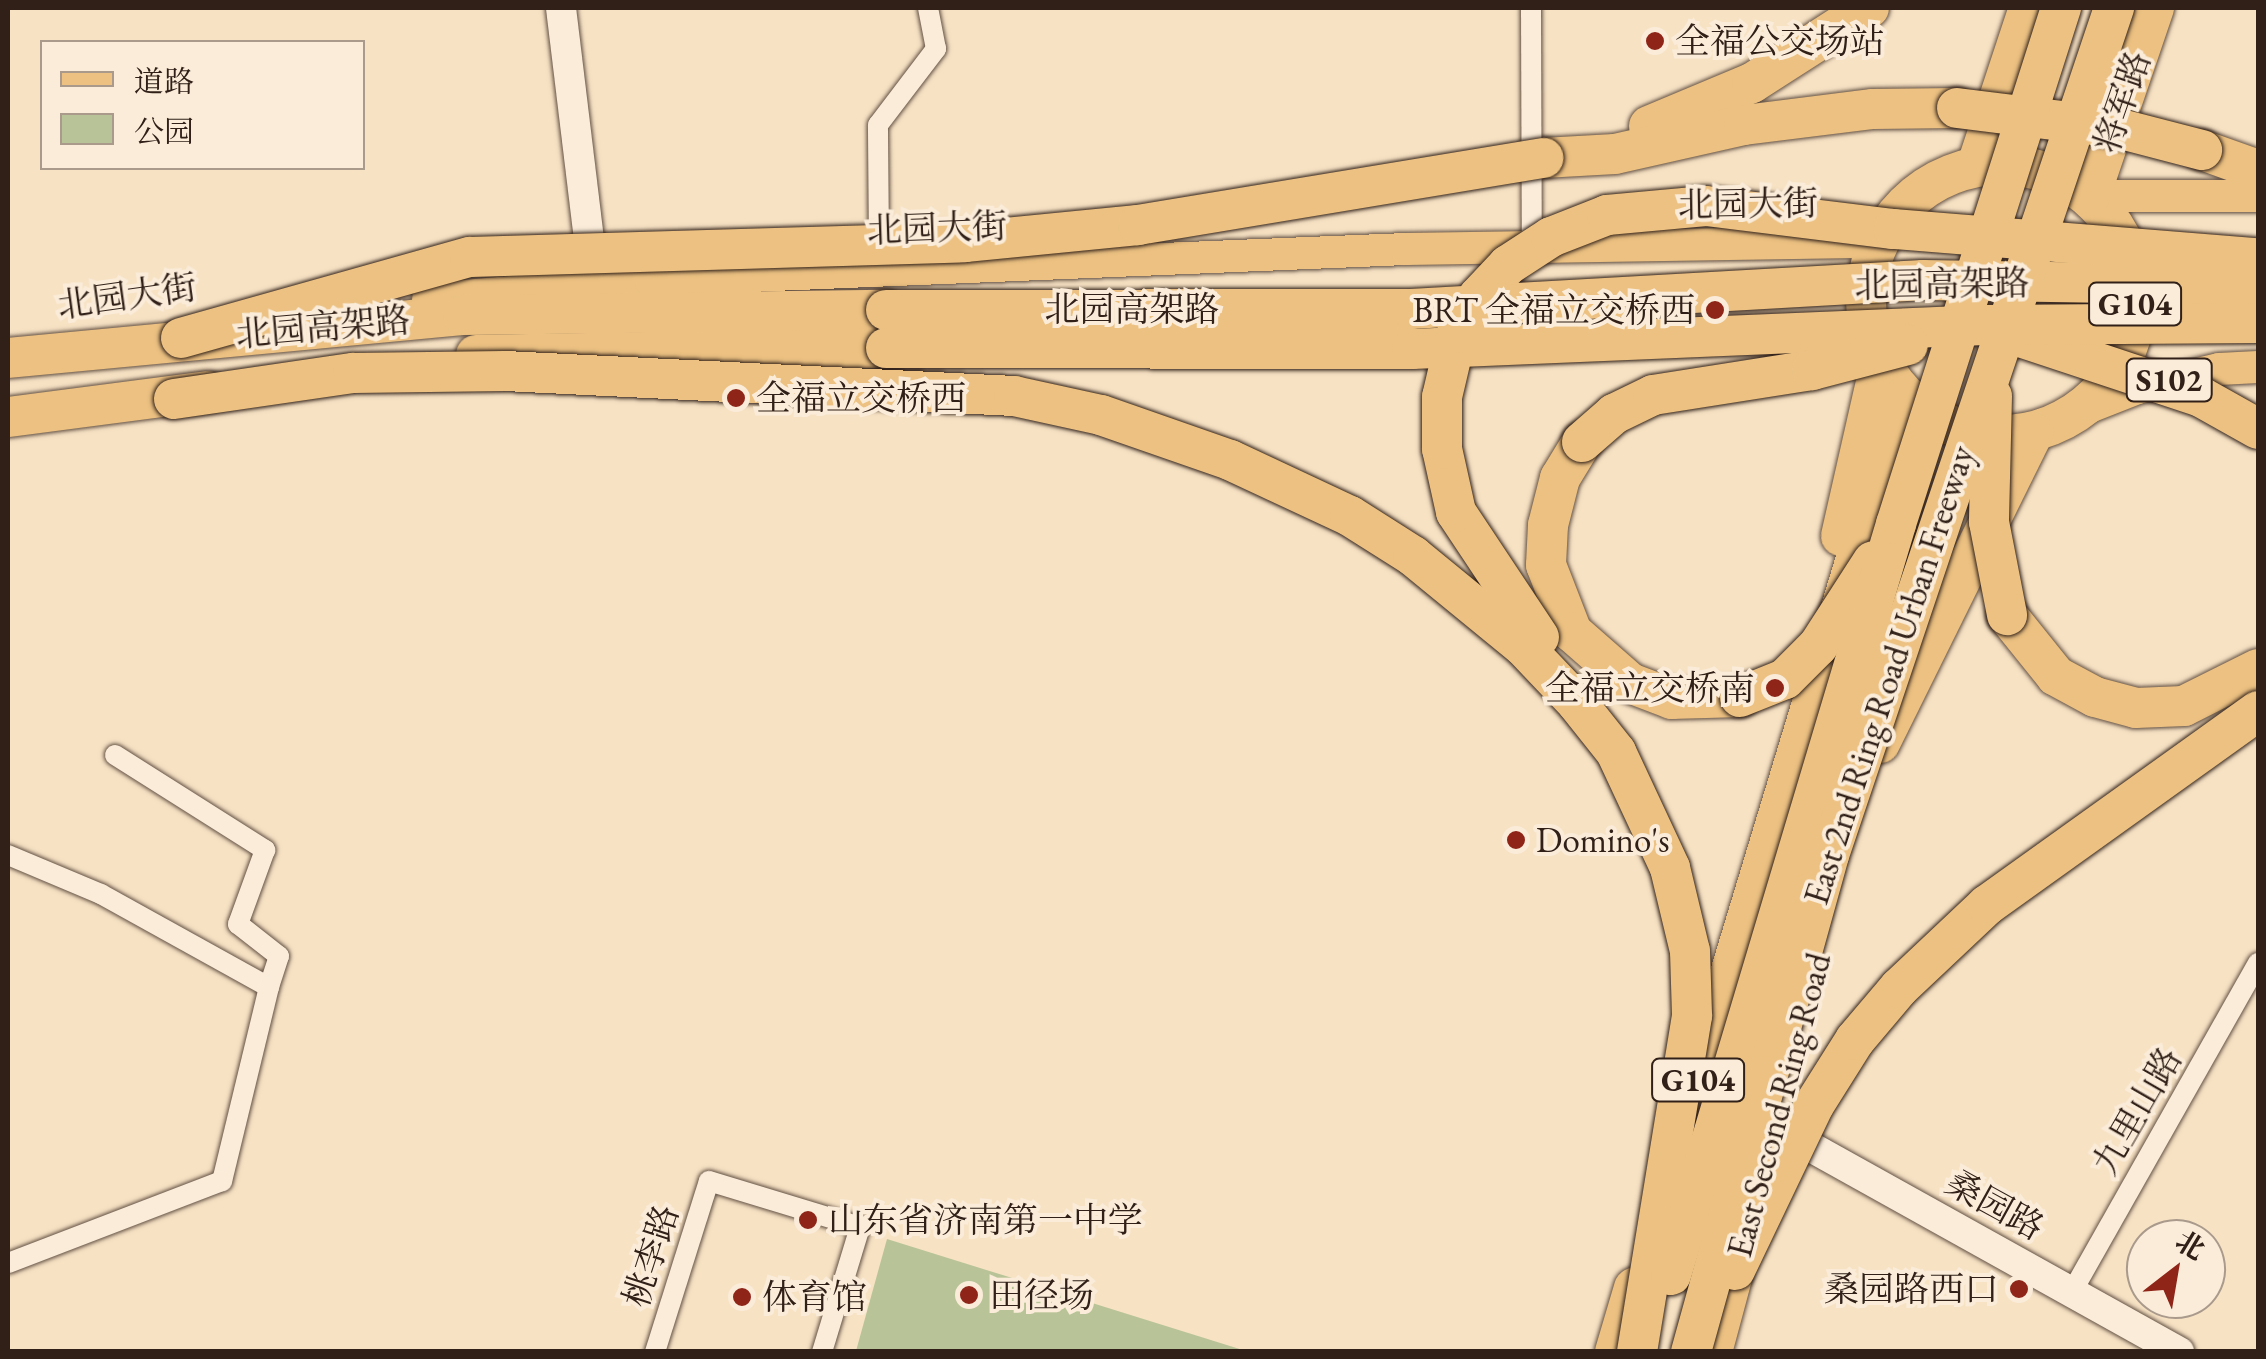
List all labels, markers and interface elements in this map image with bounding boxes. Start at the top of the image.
place label: 全福公交场站 [1675,20,1885,62]
marker: 全福公交场站 [1644,30,1666,52]
legend [40,40,365,170]
street label: 将军路 [2085,46,2159,158]
text: 道路 [134,62,194,101]
text: 公园 [134,112,194,151]
street label: 北园大街 [1678,182,1818,226]
street label: 北园大街 [866,205,1008,251]
street label: 北园高架路 [1854,261,2030,307]
street label: 北园大街 [55,265,199,327]
road number: G104 [2088,277,2182,331]
street label: 北园高架路 [1045,288,1219,330]
place label: BRT 全福立交桥西 [1413,289,1695,331]
street label: 北园高架路 [234,298,412,356]
marker: BRT 全福立交桥西 [1704,299,1726,321]
road number: S102 [2124,353,2214,407]
place label: 全福立交桥西 [756,377,966,419]
marker: 全福立交桥西 [725,387,747,409]
street label: East 2nd Ring Road Urban Freeway [1795,440,1983,910]
place label: 全福立交桥南 [1545,667,1755,709]
marker: 全福立交桥南 [1764,677,1786,699]
place label: Domino's [1536,819,1670,861]
marker: Domino's [1505,829,1527,851]
street label: East Second Ring Road [1718,948,1840,1262]
street label: 九里山路 [2084,1040,2190,1182]
road number: G104 [1650,1053,1746,1107]
street label: 桑园路 [1939,1161,2051,1249]
place label: 山东省济南第一中学 [828,1199,1143,1241]
street label: 桃李路 [615,1200,687,1312]
marker: 山东省济南第一中学 [797,1209,819,1231]
north arrow [2126,1219,2226,1319]
text: 北 [2169,1222,2212,1268]
place label: 桑园路西口 [1824,1268,1999,1310]
place label: 田径场 [989,1274,1094,1316]
place label: 体育馆 [762,1276,867,1318]
marker: 桑园路西口 [2008,1278,2030,1300]
marker: 田径场 [958,1284,980,1306]
marker: 体育馆 [731,1286,753,1308]

